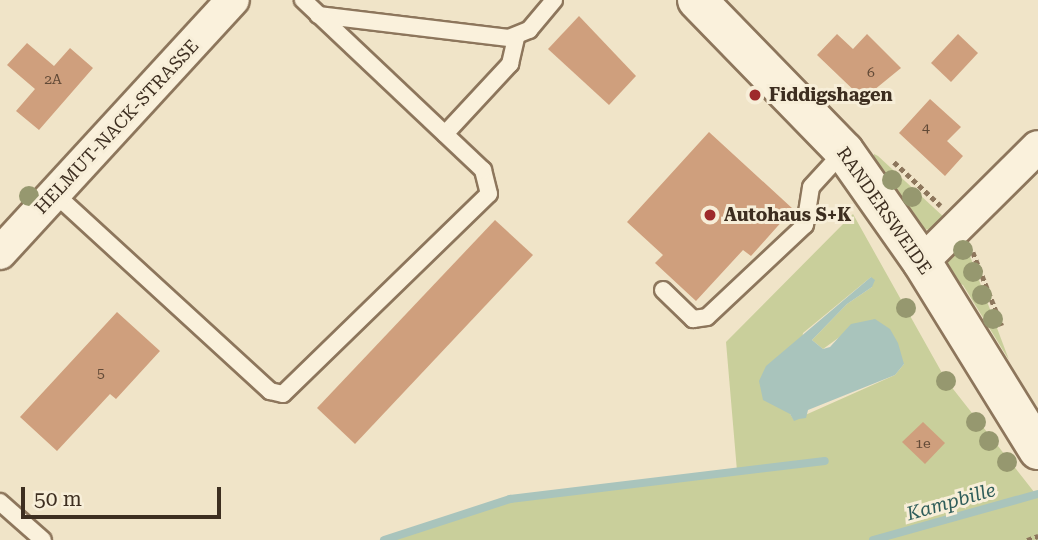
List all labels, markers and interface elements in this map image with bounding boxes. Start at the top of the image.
street label: HELMUT-NACK-STRASSE [31,35,203,219]
house number: 6 [867,64,875,80]
house number: 2A [44,71,62,87]
place label: Fiddigshagen [769,84,893,106]
marker: Fiddigshagen [747,87,763,103]
house number: 4 [922,119,930,135]
street label: RANDERSWEIDE [832,143,936,279]
place label: Autohaus S+K [724,204,851,226]
marker: Autohaus S+K [702,207,718,223]
house number: 5 [97,365,105,381]
house number: 1e [915,435,931,451]
scale bar [24,474,224,518]
water label: Kampbille [904,478,998,526]
text: 50 m [34,487,82,511]

